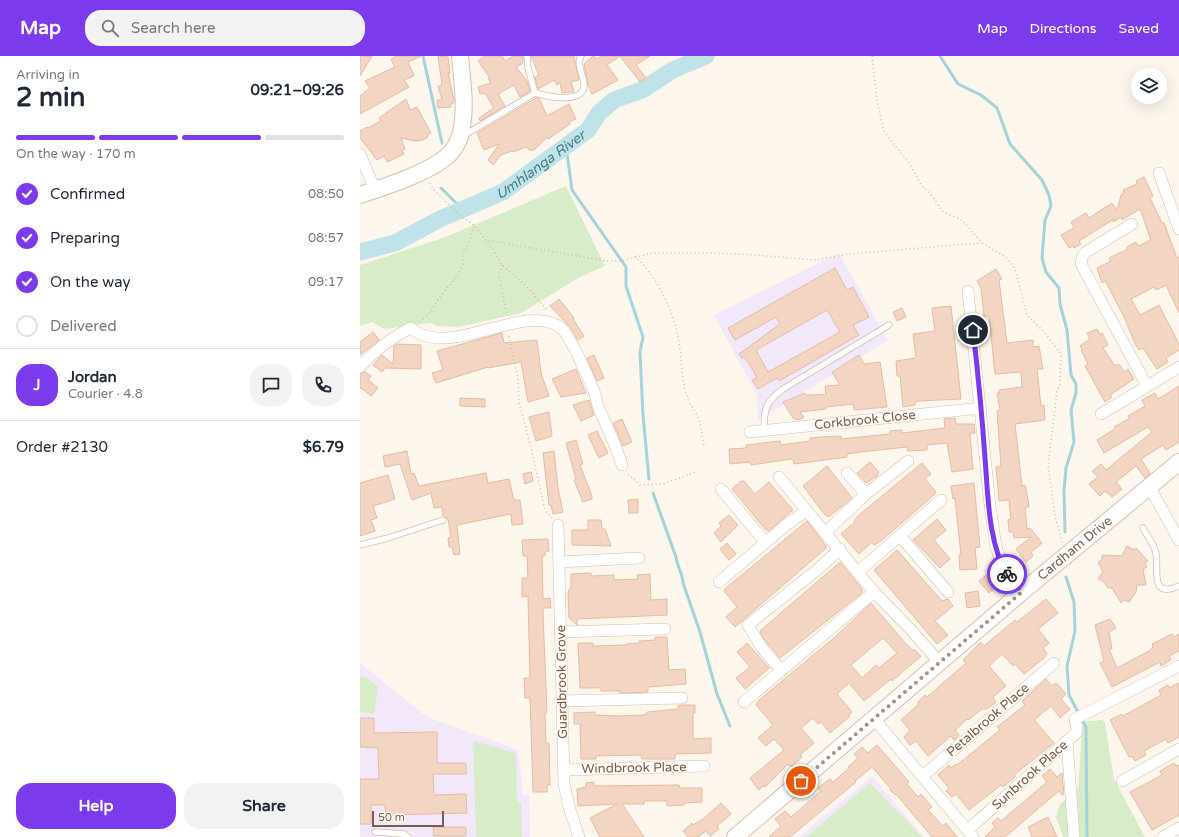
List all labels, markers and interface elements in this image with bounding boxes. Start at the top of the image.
search box [85,10,365,46]
text: Map [20,17,61,39]
icon: search [99,17,121,39]
text: Search here [131,19,215,37]
text: Map [977,20,1008,37]
text: Directions [1030,20,1097,37]
text: Saved [1119,20,1159,37]
text: Arriving in [16,67,80,83]
map controls [1131,68,1167,104]
button: layers [1131,68,1167,104]
text: 09:21–09:26 [251,81,344,99]
text: 2 min [16,82,85,113]
water label: Umhlanga River [493,126,590,202]
text: On the way · 170 m [16,146,136,162]
icon: check [16,183,38,205]
text: Confirmed [50,185,125,203]
text: 08:50 [308,186,344,202]
icon: check [16,227,38,249]
text: Preparing [50,229,120,247]
text: 08:57 [308,230,344,246]
icon: check [16,271,38,293]
text: On the way [50,273,130,291]
text: 09:17 [308,274,344,290]
pin [956,313,990,347]
text: Delivered [50,317,117,335]
icon: home [962,319,984,341]
button: chat [250,364,292,406]
button: phone [302,364,344,406]
text: Jordan [68,368,117,386]
text: J [34,376,41,394]
text: Courier · 4.8 [68,386,143,402]
street label: Corkbrook Close [814,407,916,433]
text: Order #2130 [16,438,108,456]
text: $6.79 [303,438,344,456]
street label: Cardham Drive [1034,513,1115,584]
courier [987,554,1027,594]
icon: bike [996,563,1018,585]
street label: Guardbrook Grove [553,625,571,739]
street label: Petalbrook Place [943,680,1033,760]
street label: Sunbrook Place [989,737,1071,813]
street label: Windbrook Place [581,759,687,777]
pin [784,764,818,798]
icon: bag [790,770,812,792]
button: Help [16,783,176,829]
button: Share [184,783,344,829]
scale bar [372,809,444,828]
text: 50 m [378,811,405,824]

